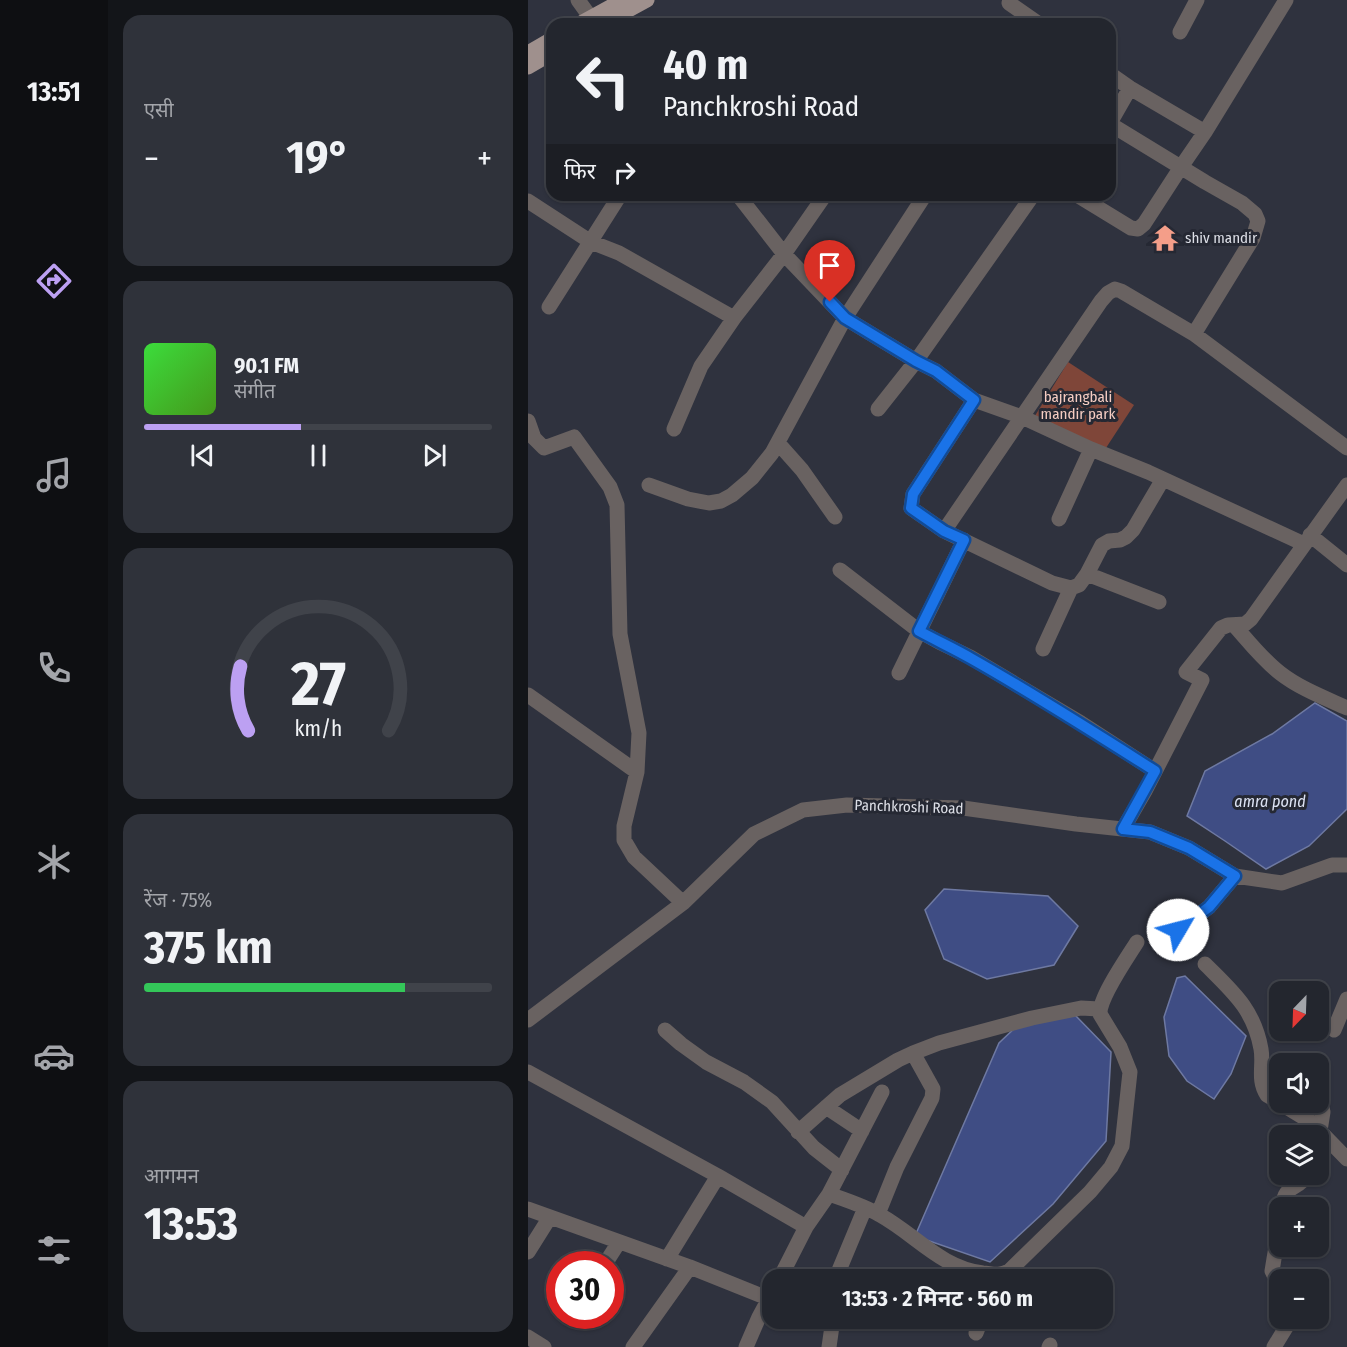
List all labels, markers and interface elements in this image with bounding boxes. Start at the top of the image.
text: 40 m [663,40,748,90]
icon: left [564,42,642,120]
text: 13:51 [27,76,81,108]
text: Panchkroshi Road [663,91,859,123]
text: एसी [144,98,174,122]
text: 19° [286,131,350,185]
text: − [144,139,159,179]
text: + [477,139,492,179]
icon: right [608,156,641,189]
text: फिर [564,158,596,185]
temple icon: shiv mandir [1150,223,1180,253]
place label: shiv mandir [1185,229,1258,247]
pin [804,240,855,302]
icon: arrive [813,249,846,282]
icon: directions [33,260,75,302]
text: 90.1 FM [234,352,299,379]
text: संगीत [234,379,275,403]
park label: bajrangbali mandir park [1041,388,1115,423]
icon: previous [186,439,219,472]
icon: pause [302,439,335,472]
icon: next [418,439,451,472]
icon: music [33,454,75,496]
icon: phone [33,647,75,689]
text: 27 [289,647,346,722]
text: km/h [294,716,342,742]
water label: amra pond [1234,792,1306,811]
street label: Panchkroshi Road [854,796,964,818]
icon: climate [33,841,75,883]
text: रेंज · 75% [144,888,212,912]
position arrow [1146,898,1210,962]
text: 375 km [144,921,272,975]
north arrow [1269,981,1329,1041]
map controls [1269,981,1329,1329]
icon: car [33,1035,75,1077]
button: sound [1269,1053,1329,1113]
button: layers [1269,1125,1329,1185]
text: आगमन [144,1164,199,1188]
text: 13:53 [144,1197,238,1251]
button: + [1269,1197,1329,1257]
icon: filters [33,1229,75,1271]
speed limit sign: 30 [546,1251,624,1329]
button: − [1269,1269,1329,1329]
text: 13:53 · 2 मिनट · 560 m [842,1285,1033,1312]

